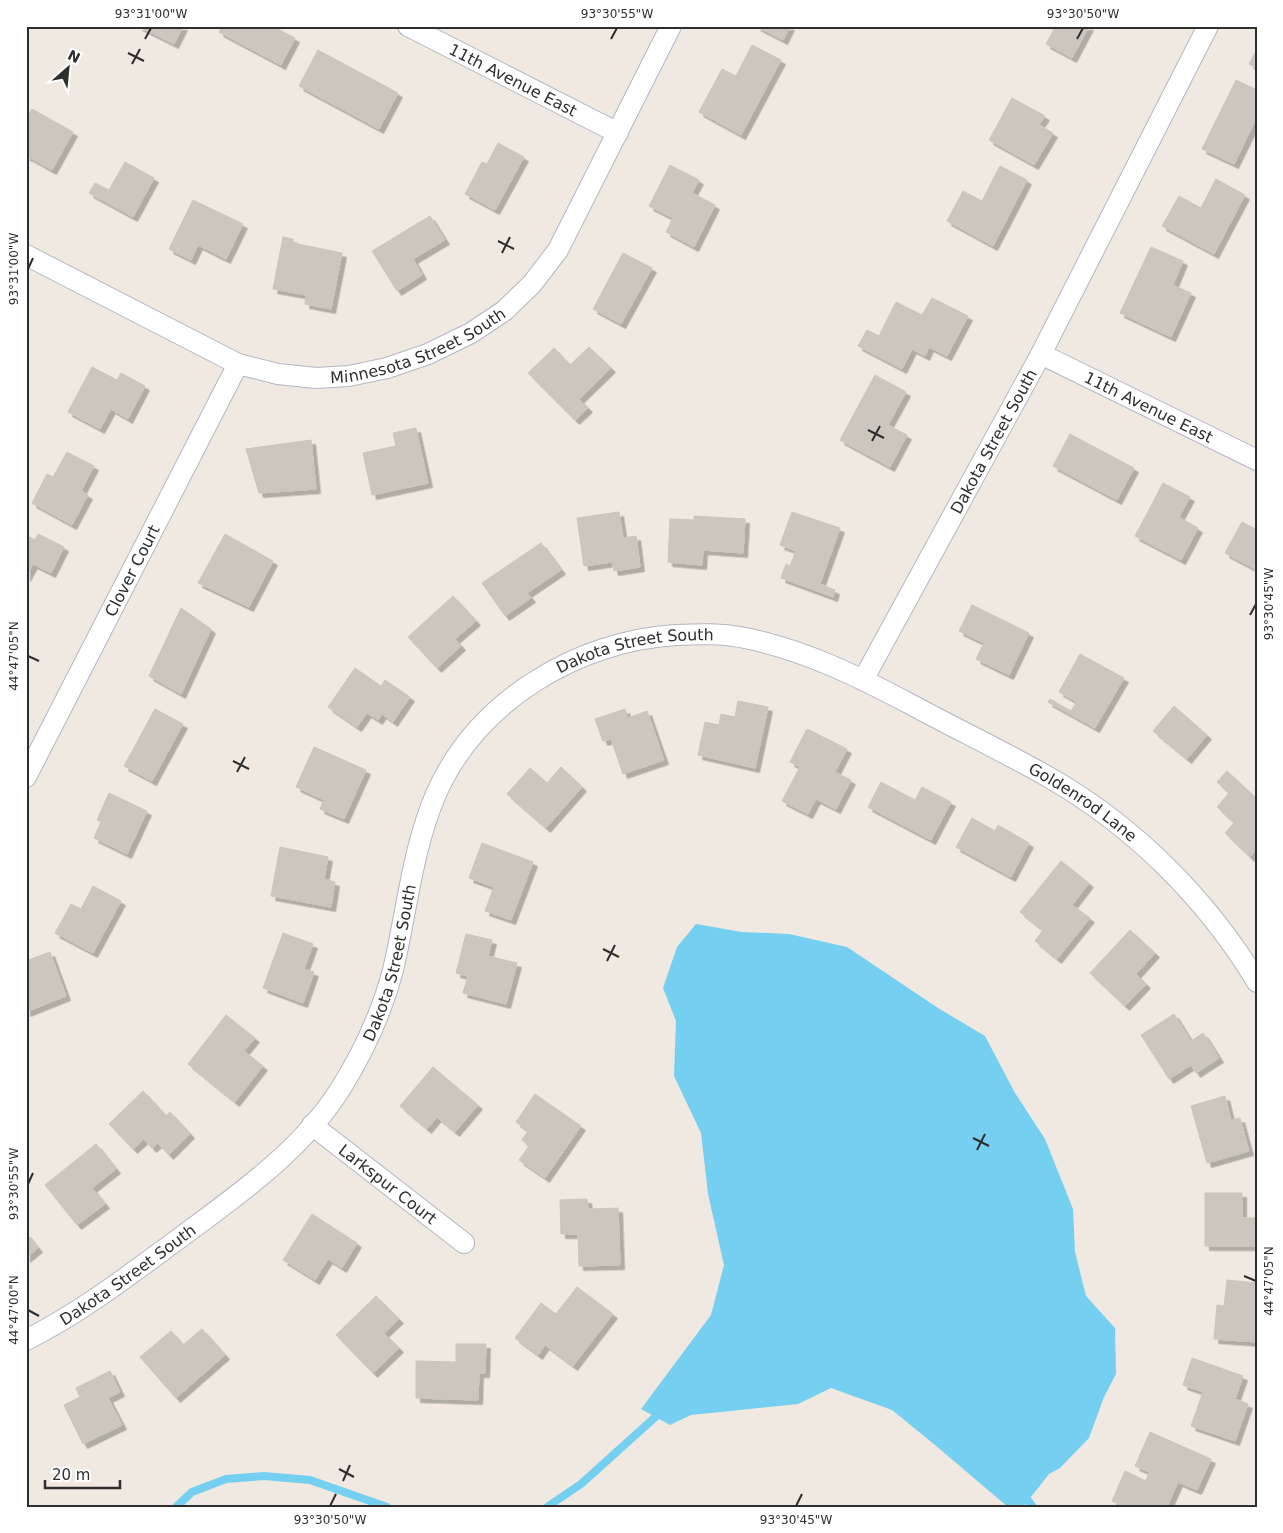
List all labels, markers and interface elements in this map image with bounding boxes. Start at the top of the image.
text: 93°31'00"W [115,7,187,21]
text: 93°30'55"W [581,7,653,21]
text: 93°30'50"W [1047,7,1119,21]
street label: 11th Avenue East [446,39,580,120]
north arrow [42,42,92,92]
text: N [65,47,83,66]
text: 93°31'00"W [7,233,21,305]
street label: Minnesota Street South [330,303,509,387]
street label: Dakota Street South [946,366,1041,517]
street label: 11th Avenue East [1081,367,1216,446]
street label: Clover Court [101,522,163,620]
text: 93°30'45"W [1262,568,1276,640]
text: 44°47'05"N [7,621,21,691]
street label: Dakota Street South [553,625,714,677]
street label: Goldenrod Lane [1026,759,1141,845]
street label: Dakota Street South [359,883,419,1044]
street label: Larkspur Court [335,1140,441,1228]
text: 93°30'55"W [7,1148,21,1220]
street label: Dakota Street South [56,1220,199,1329]
text: 44°47'05"N [1262,1246,1276,1316]
text: 44°47'00"N [7,1275,21,1345]
scale bar [45,1458,120,1490]
text: 20 m [52,1466,90,1484]
text: 93°30'50"W [294,1513,366,1527]
text: 93°30'45"W [760,1513,832,1527]

